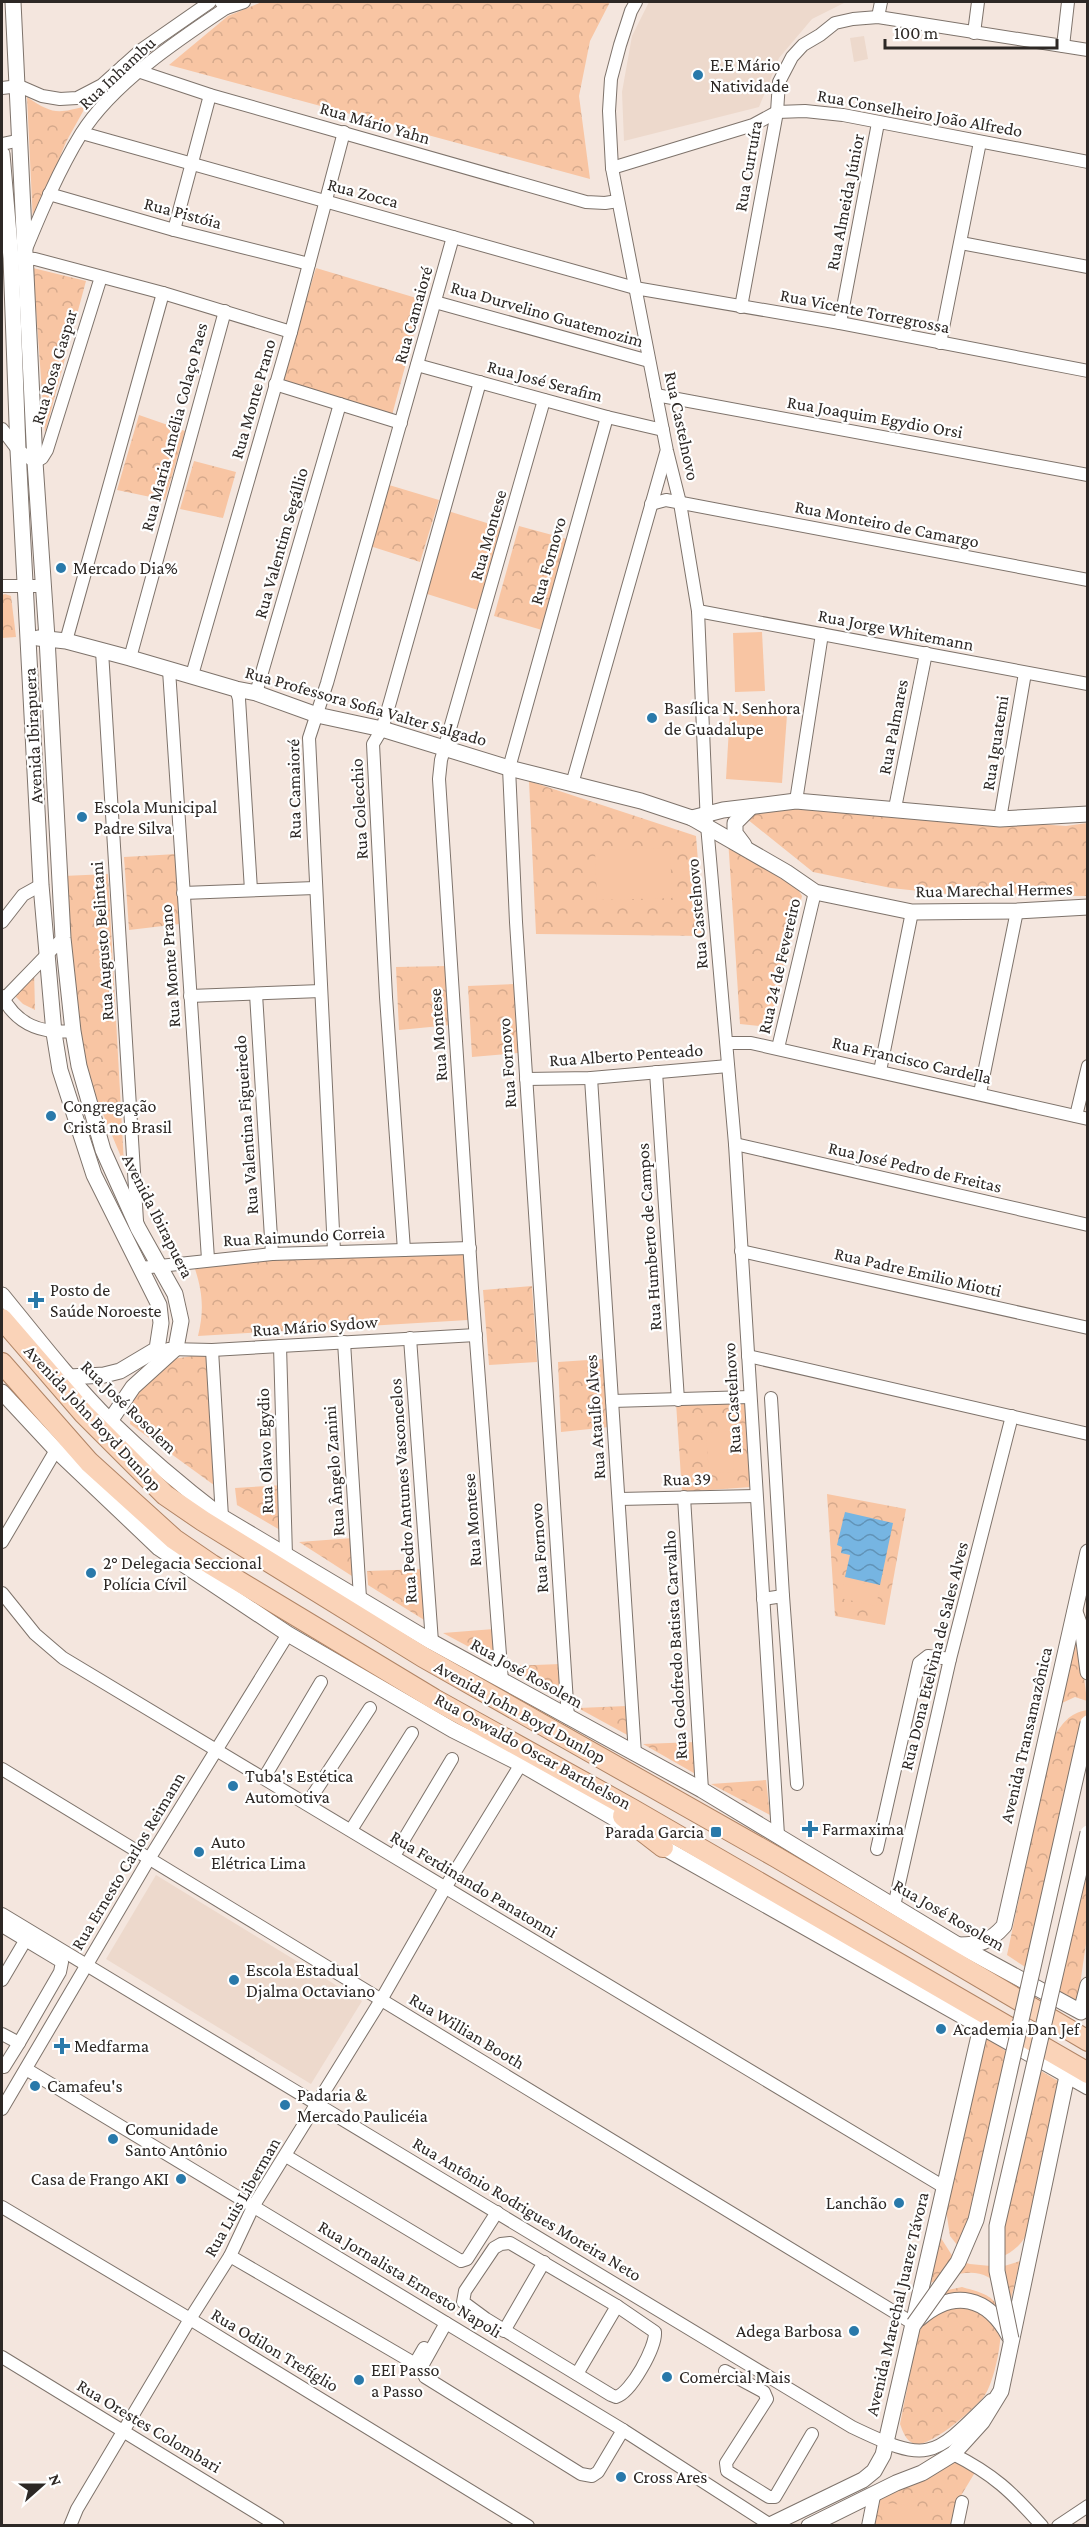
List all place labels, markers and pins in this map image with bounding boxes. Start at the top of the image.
place label: E.E Mário Natividade [710,55,789,96]
marker: E.E Mário Natividade [691,68,705,82]
place label: Mercado Dia% [73,558,178,578]
marker: Mercado Dia% [54,561,68,575]
place label: Basílica N. Senhora de Guadalupe [664,698,801,739]
marker: Basílica N. Senhora de Guadalupe [645,711,659,725]
place label: Escola Municipal Padre Silva [94,797,217,838]
marker: Escola Municipal Padre Silva [75,810,89,824]
place label: Congregação Cristã no Brasil [63,1096,172,1137]
marker: Congregação Cristã no Brasil [44,1109,58,1123]
place label: Posto de Saúde Noroeste [50,1280,161,1321]
marker: Posto de Saúde Noroeste [27,1291,45,1309]
place label: 2° Delegacia Seccional Polícia Cívil [103,1553,262,1594]
marker: 2° Delegacia Seccional Polícia Cívil [84,1566,98,1580]
place label: Tuba's Estética Automotiva [245,1766,353,1807]
marker: Tuba's Estética Automotiva [226,1779,240,1793]
place label: Farmaxima [822,1819,904,1839]
place label: Parada Garcia [605,1822,704,1842]
marker: Farmaxima [803,1822,817,1836]
marker: Parada Garcia [709,1825,723,1839]
place label: Auto Elétrica Lima [211,1832,306,1873]
marker: Auto Elétrica Lima [192,1845,206,1859]
place label: Escola Estadual Djalma Octaviano [246,1960,375,2002]
marker: Escola Estadual Djalma Octaviano [227,1973,241,1987]
place label: Academia Dan Jef [953,2019,1081,2039]
marker: Academia Dan Jef [934,2022,948,2036]
place label: Medfarma [74,2036,149,2056]
marker: Medfarma [55,2039,69,2053]
place label: Camafeu's [47,2076,123,2096]
marker: Camafeu's [28,2079,42,2093]
place label: Padaria & Mercado Paulicéia [297,2085,428,2126]
marker: Padaria & Mercado Paulicéia [278,2098,292,2112]
place label: Comunidade Santo Antônio [125,2119,228,2160]
marker: Comunidade Santo Antônio [106,2132,120,2146]
place label: Casa de Frango AKI [31,2169,169,2189]
marker: Casa de Frango AKI [174,2172,188,2186]
place label: Lanchão [826,2193,887,2213]
marker: Lanchão [892,2196,906,2210]
place label: Adega Barbosa [736,2321,842,2341]
marker: Adega Barbosa [847,2324,861,2338]
place label: EEI Passo a Passo [371,2360,440,2401]
place label: Comercial Mais [679,2367,791,2387]
marker: Comercial Mais [660,2370,674,2384]
marker: EEI Passo a Passo [352,2373,366,2387]
place label: Cross Ares [633,2467,707,2487]
marker: Cross Ares [614,2470,628,2484]

